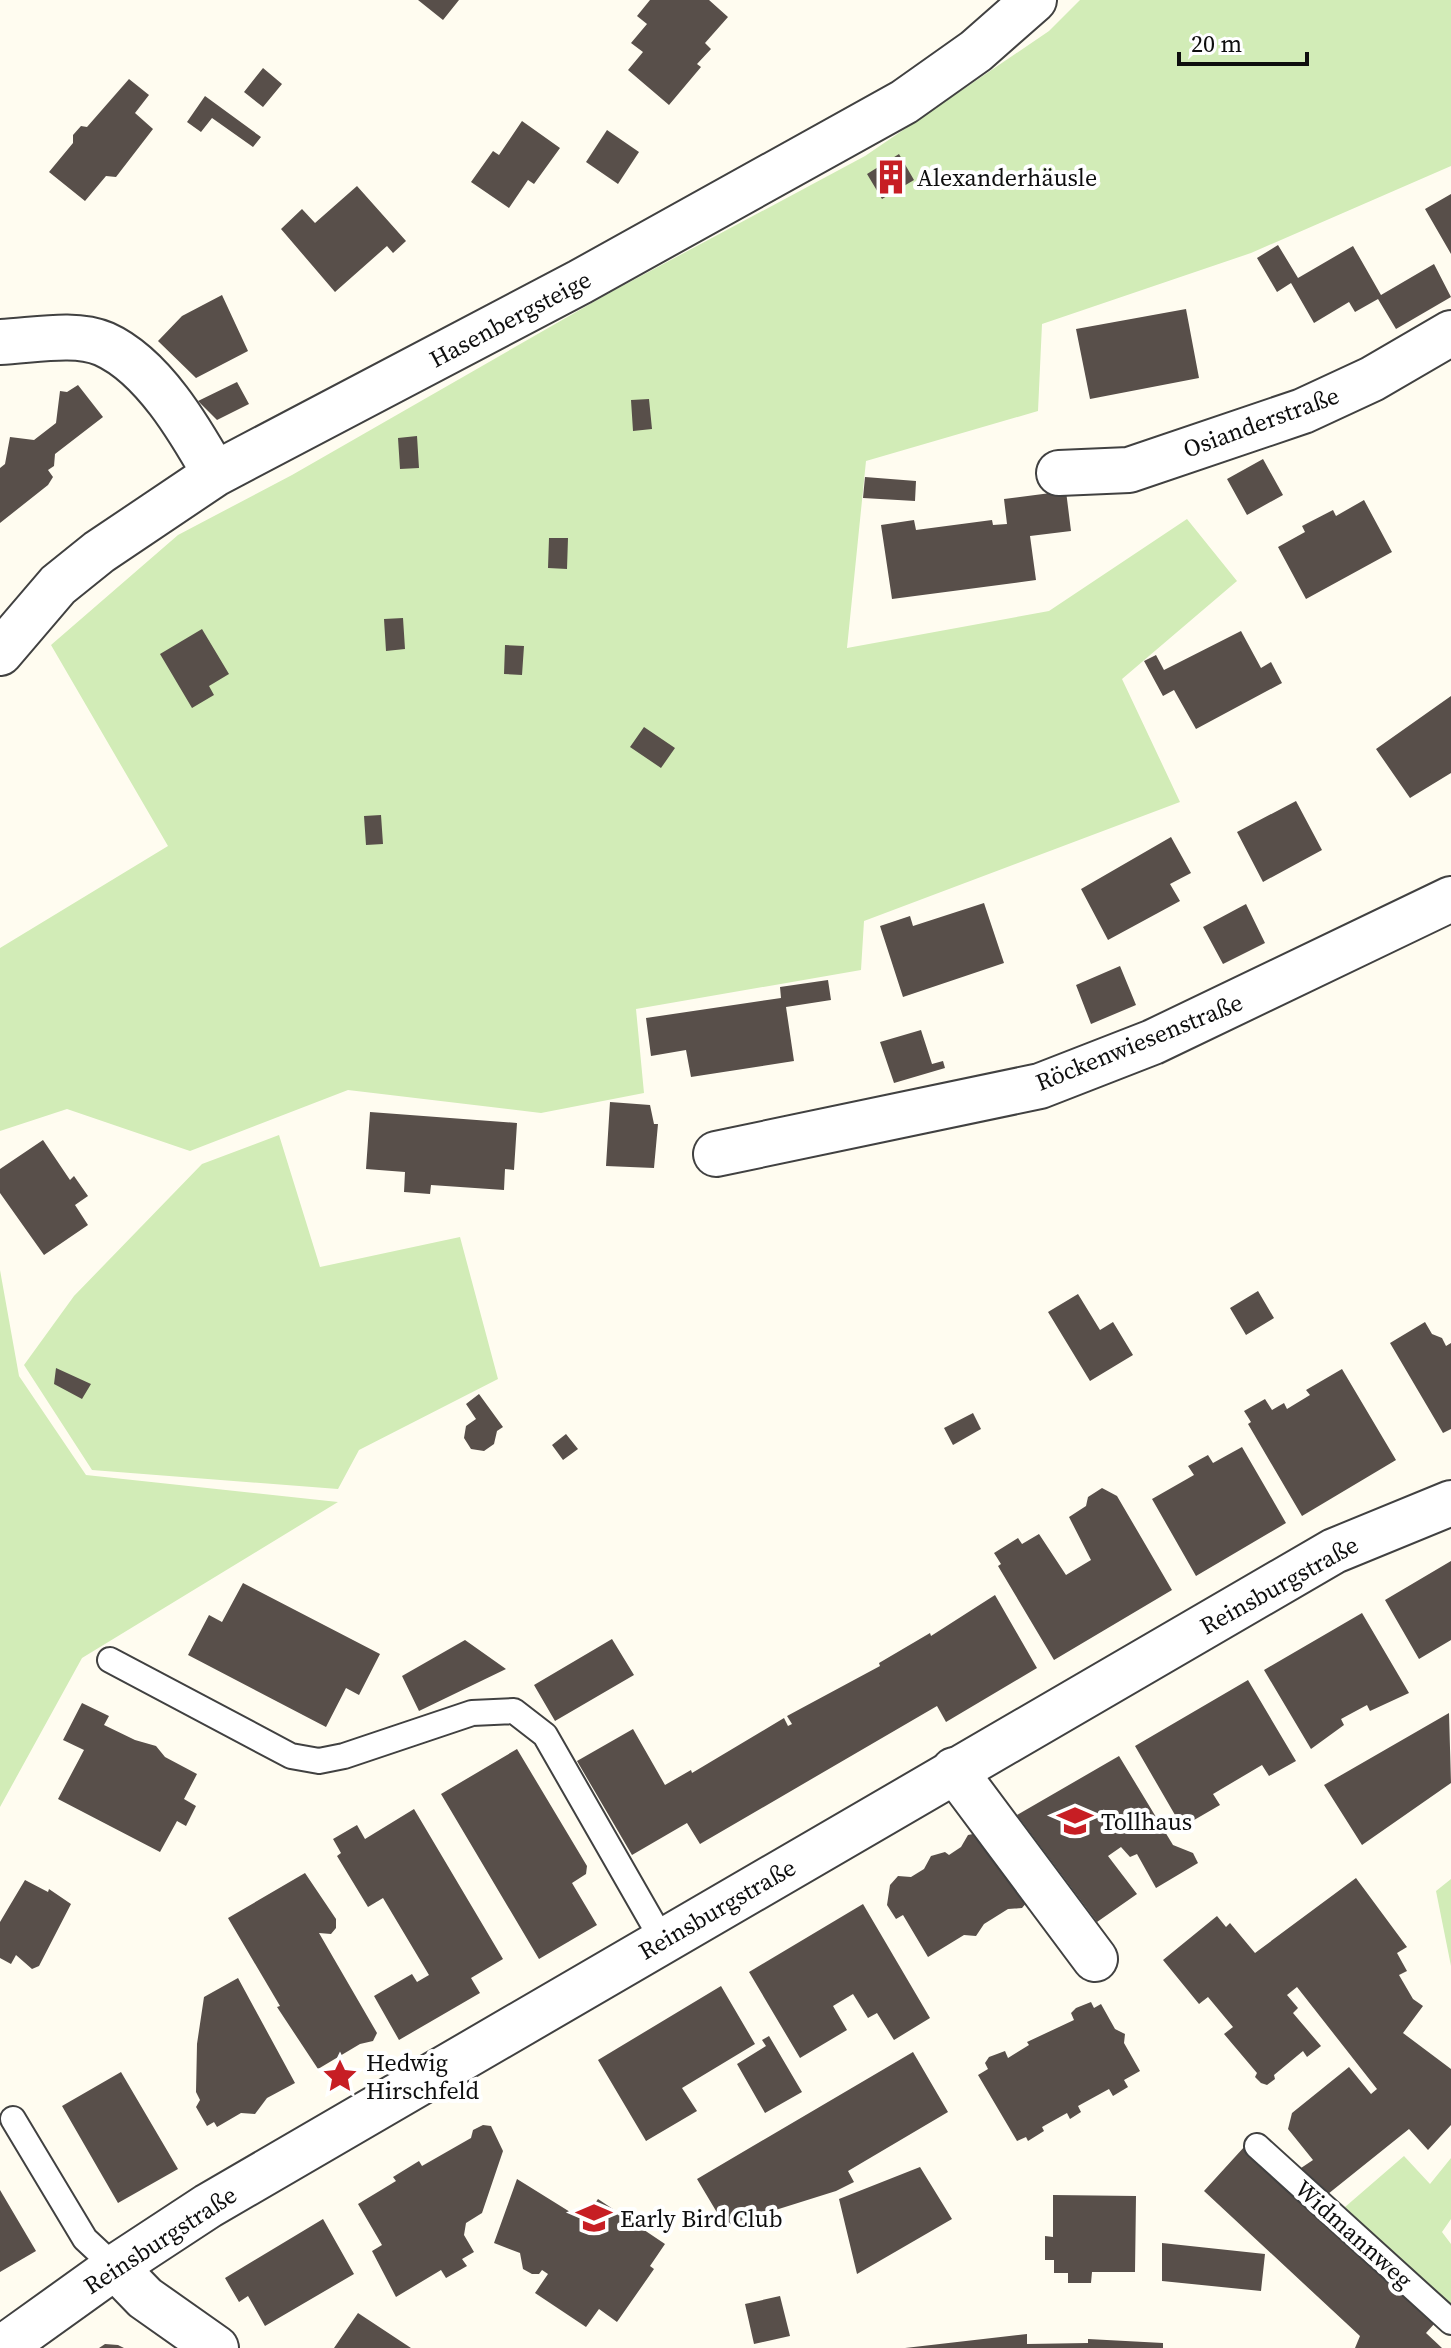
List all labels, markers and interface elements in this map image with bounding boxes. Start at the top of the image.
scale bar [1179,16,1307,66]
text: 20 m [1191,27,1242,60]
building icon: Alexanderhäusle [872,158,910,196]
place label: Alexanderhäusle [917,161,1097,194]
street label: Hasenbergsteige [424,263,596,375]
street label: Osianderstraße [1178,378,1344,466]
street label: Röckenwiesenstraße [1031,985,1247,1099]
street label: Reinsburgstraße [1194,1528,1364,1642]
school or university icon: Tollhaus [1056,1802,1094,1840]
place label: Tollhaus [1101,1805,1192,1838]
street label: Reinsburgstraße [632,1851,802,1967]
place label: Hedwig Hirschfeld [366,2046,480,2107]
place icon: Hedwig Hirschfeld [321,2057,359,2095]
street label: Widmannweg [1288,2172,1420,2296]
street label: Reinsburgstraße [77,2178,243,2302]
school or university icon: Early Bird Club [575,2199,613,2237]
place label: Early Bird Club [620,2202,783,2235]

